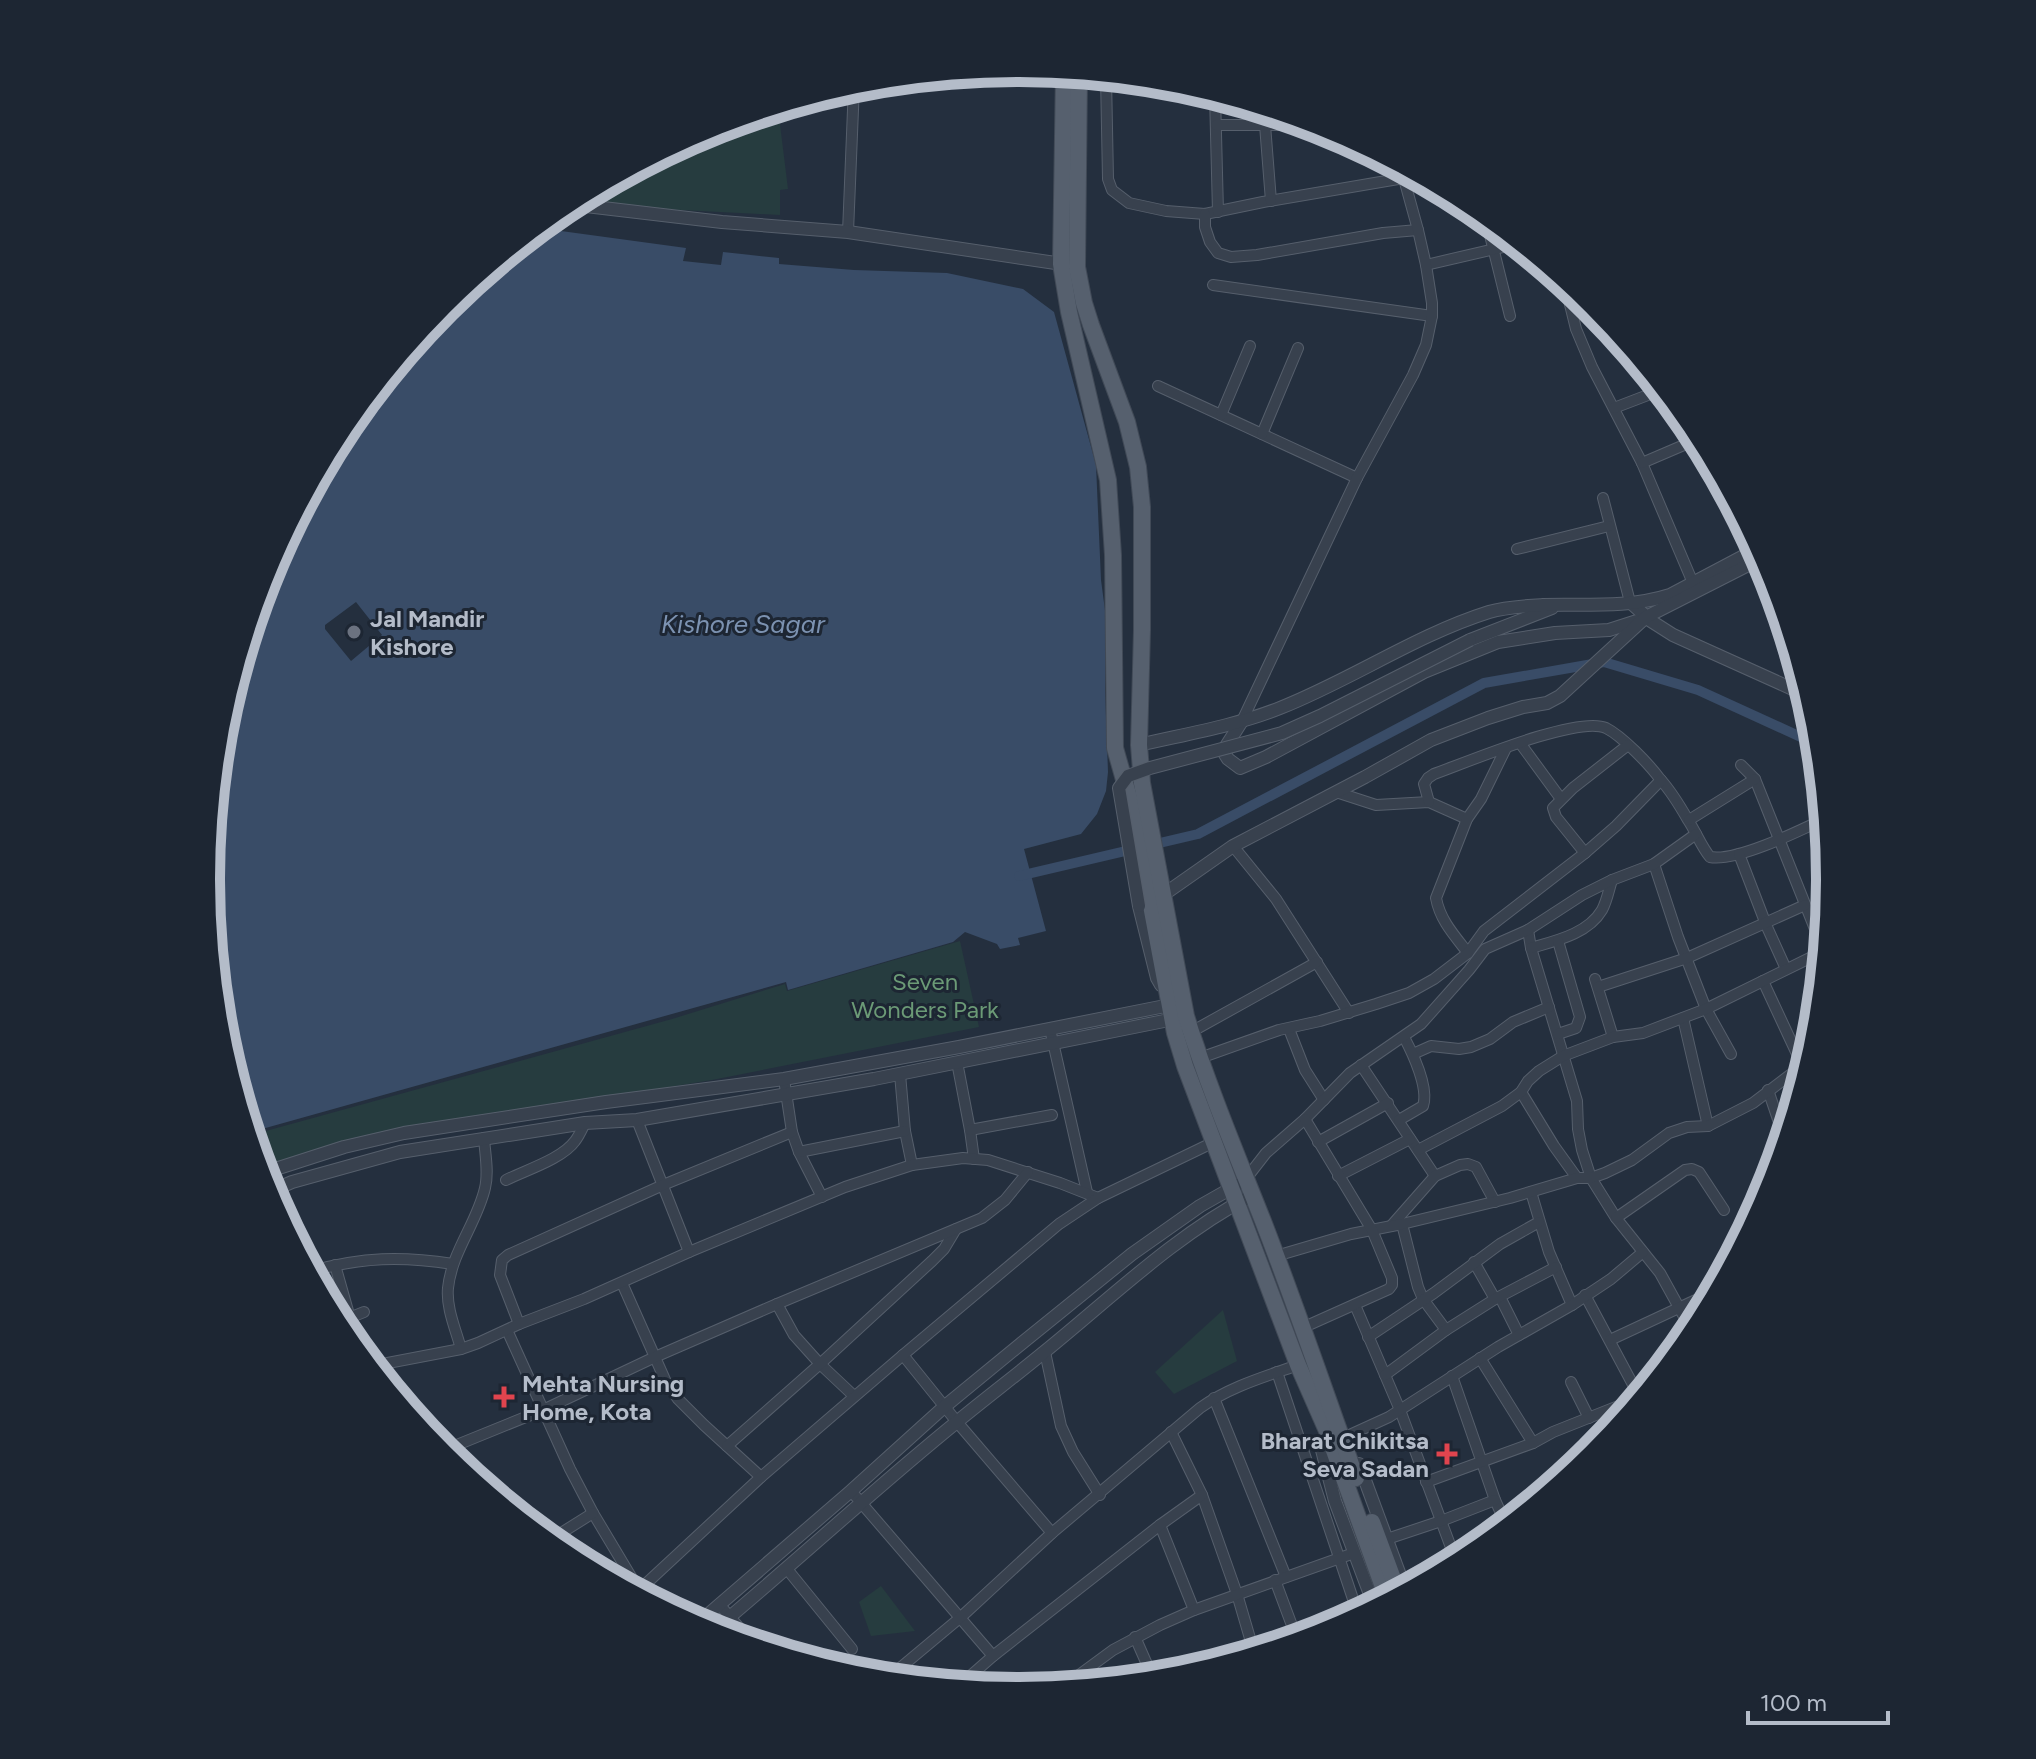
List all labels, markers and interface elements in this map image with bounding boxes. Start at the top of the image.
place label: Jal Mandir Kishore [370,604,484,661]
water label: Kishore Sagar [661,608,826,640]
marker: Jal Mandir Kishore [345,623,363,641]
park label: Seven Wonders Park [851,967,999,1024]
place label: Mehta Nursing Home, Kota [522,1369,684,1426]
marker: Mehta Nursing Home, Kota [493,1386,515,1408]
place label: Bharat Chikitsa Seva Sadan [1260,1426,1429,1483]
marker: Bharat Chikitsa Seva Sadan [1436,1443,1458,1465]
scale bar [1748,1675,1888,1725]
text: 100 m [1760,1688,1827,1717]

